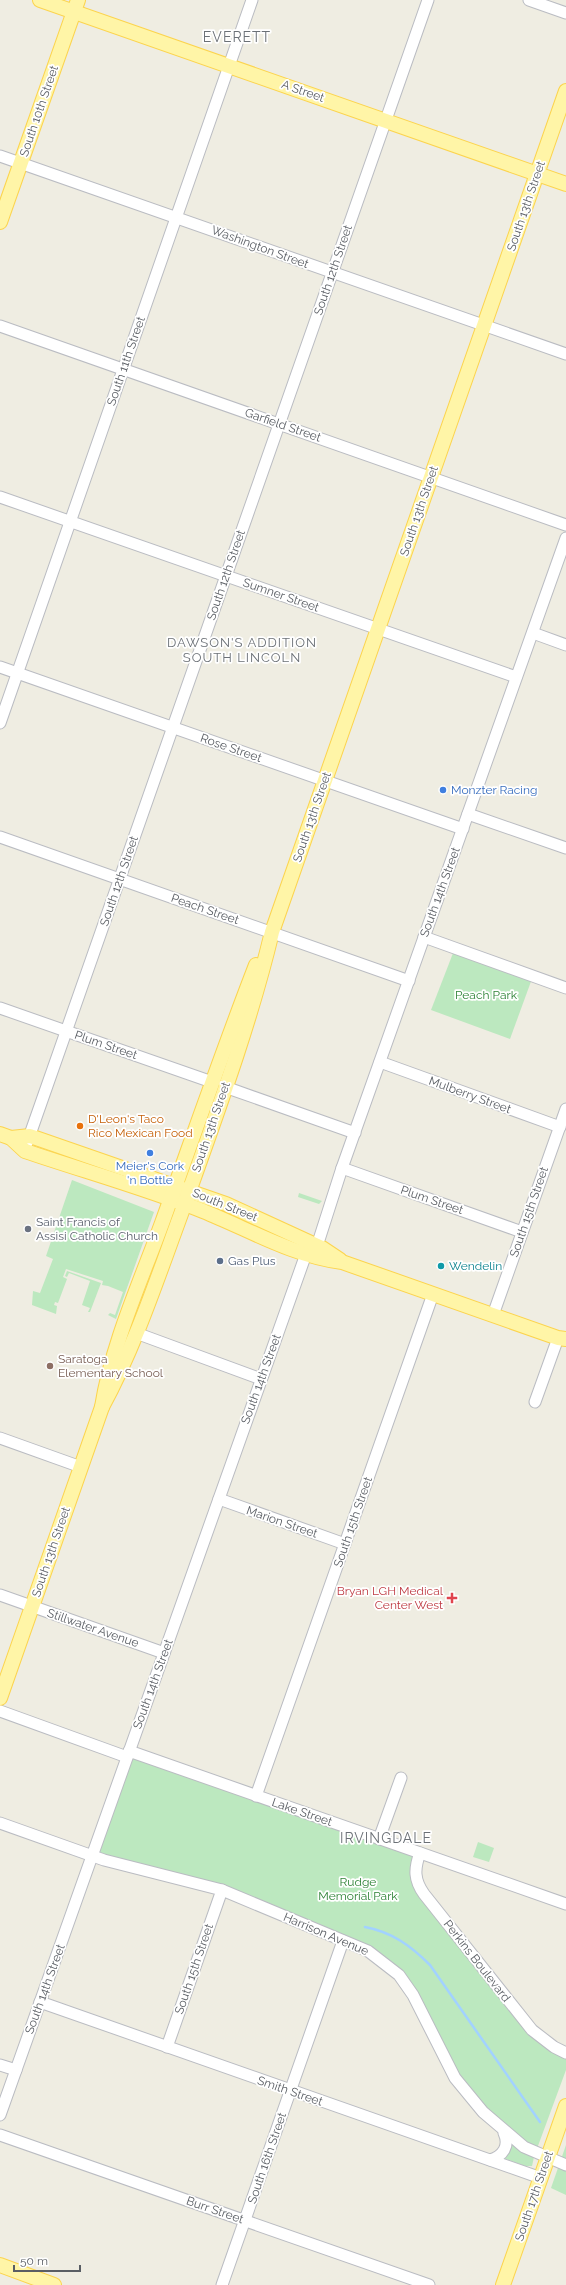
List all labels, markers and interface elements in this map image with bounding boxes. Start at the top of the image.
district label: EVERETT [203,29,271,45]
street label: South 10th Street [17,64,61,158]
street label: A Street [280,77,326,105]
street label: South 13th Street [504,159,548,253]
street label: Washington Street [209,223,311,271]
street label: South 12th Street [311,223,355,317]
street label: South 11th Street [104,315,148,407]
street label: Garfield Street [243,405,323,445]
street label: South 13th Street [397,464,441,558]
street label: South 12th Street [204,528,248,622]
street label: Sumner Street [241,575,321,615]
district label: DAWSON'S ADDITION SOUTH LINCOLN [167,635,317,665]
street label: Rose Street [198,731,264,765]
street label: South 13th Street [290,770,334,864]
place label: Monzter Racing [451,783,537,797]
marker: Monzter Racing [438,785,448,795]
street label: South 12th Street [97,834,141,928]
street label: South 14th Street [417,845,463,939]
street label: Peach Street [169,891,241,927]
park label: Peach Park [455,988,518,1002]
street label: Plum Street [73,1028,139,1062]
street label: Mulberry Street [427,1074,513,1116]
street label: South 13th Street [189,1080,233,1174]
place label: D'Leon's Taco Rico Mexican Food [88,1112,193,1140]
marker: D'Leon's Taco Rico Mexican Food [75,1121,85,1131]
marker: Meier's Cork 'n Bottle [145,1148,155,1158]
place label: Meier's Cork 'n Bottle [116,1159,185,1187]
street label: South 15th Street [507,1165,551,1259]
street label: Plum Street [399,1183,465,1217]
street label: South Street [190,1186,260,1224]
place label: Saint Francis of Assisi Catholic Church [36,1215,158,1243]
marker: Saint Francis of Assisi Catholic Church [23,1224,33,1234]
place label: Gas Plus [228,1254,276,1268]
marker: Gas Plus [215,1256,225,1266]
place label: Wendelin [449,1259,502,1273]
marker: Wendelin [436,1261,446,1271]
street label: South 14th Street [238,1332,284,1426]
place label: Saratoga Elementary School [58,1352,164,1380]
marker: Saratoga Elementary School [45,1361,55,1371]
street label: South 15th Street [331,1475,375,1569]
street label: Marion Street [245,1503,319,1541]
street label: South 13th Street [29,1505,73,1599]
place label: Bryan LGH Medical Center West [337,1584,444,1612]
marker: Bryan LGH Medical Center West [446,1592,458,1604]
street label: Stillwater Avenue [45,1606,141,1650]
street label: South 14th Street [130,1637,176,1731]
street label: Lake Street [270,1795,334,1829]
district label: IRVINGDALE [340,1830,432,1846]
park label: Rudge Memorial Park [318,1875,398,1903]
street label: Harrison Avenue [281,1910,371,1958]
street label: Perkins Boulevard [441,1917,513,2005]
street label: South 15th Street [172,1922,216,2016]
street label: South 14th Street [22,1942,68,2036]
street label: Smith Street [255,2073,325,2109]
street label: South 16th Street [245,2111,289,2205]
street label: South 17th Street [512,2149,556,2243]
street label: Burr Street [185,2194,245,2226]
scale bar [14,2247,80,2273]
text: 50 m [20,2254,48,2268]

